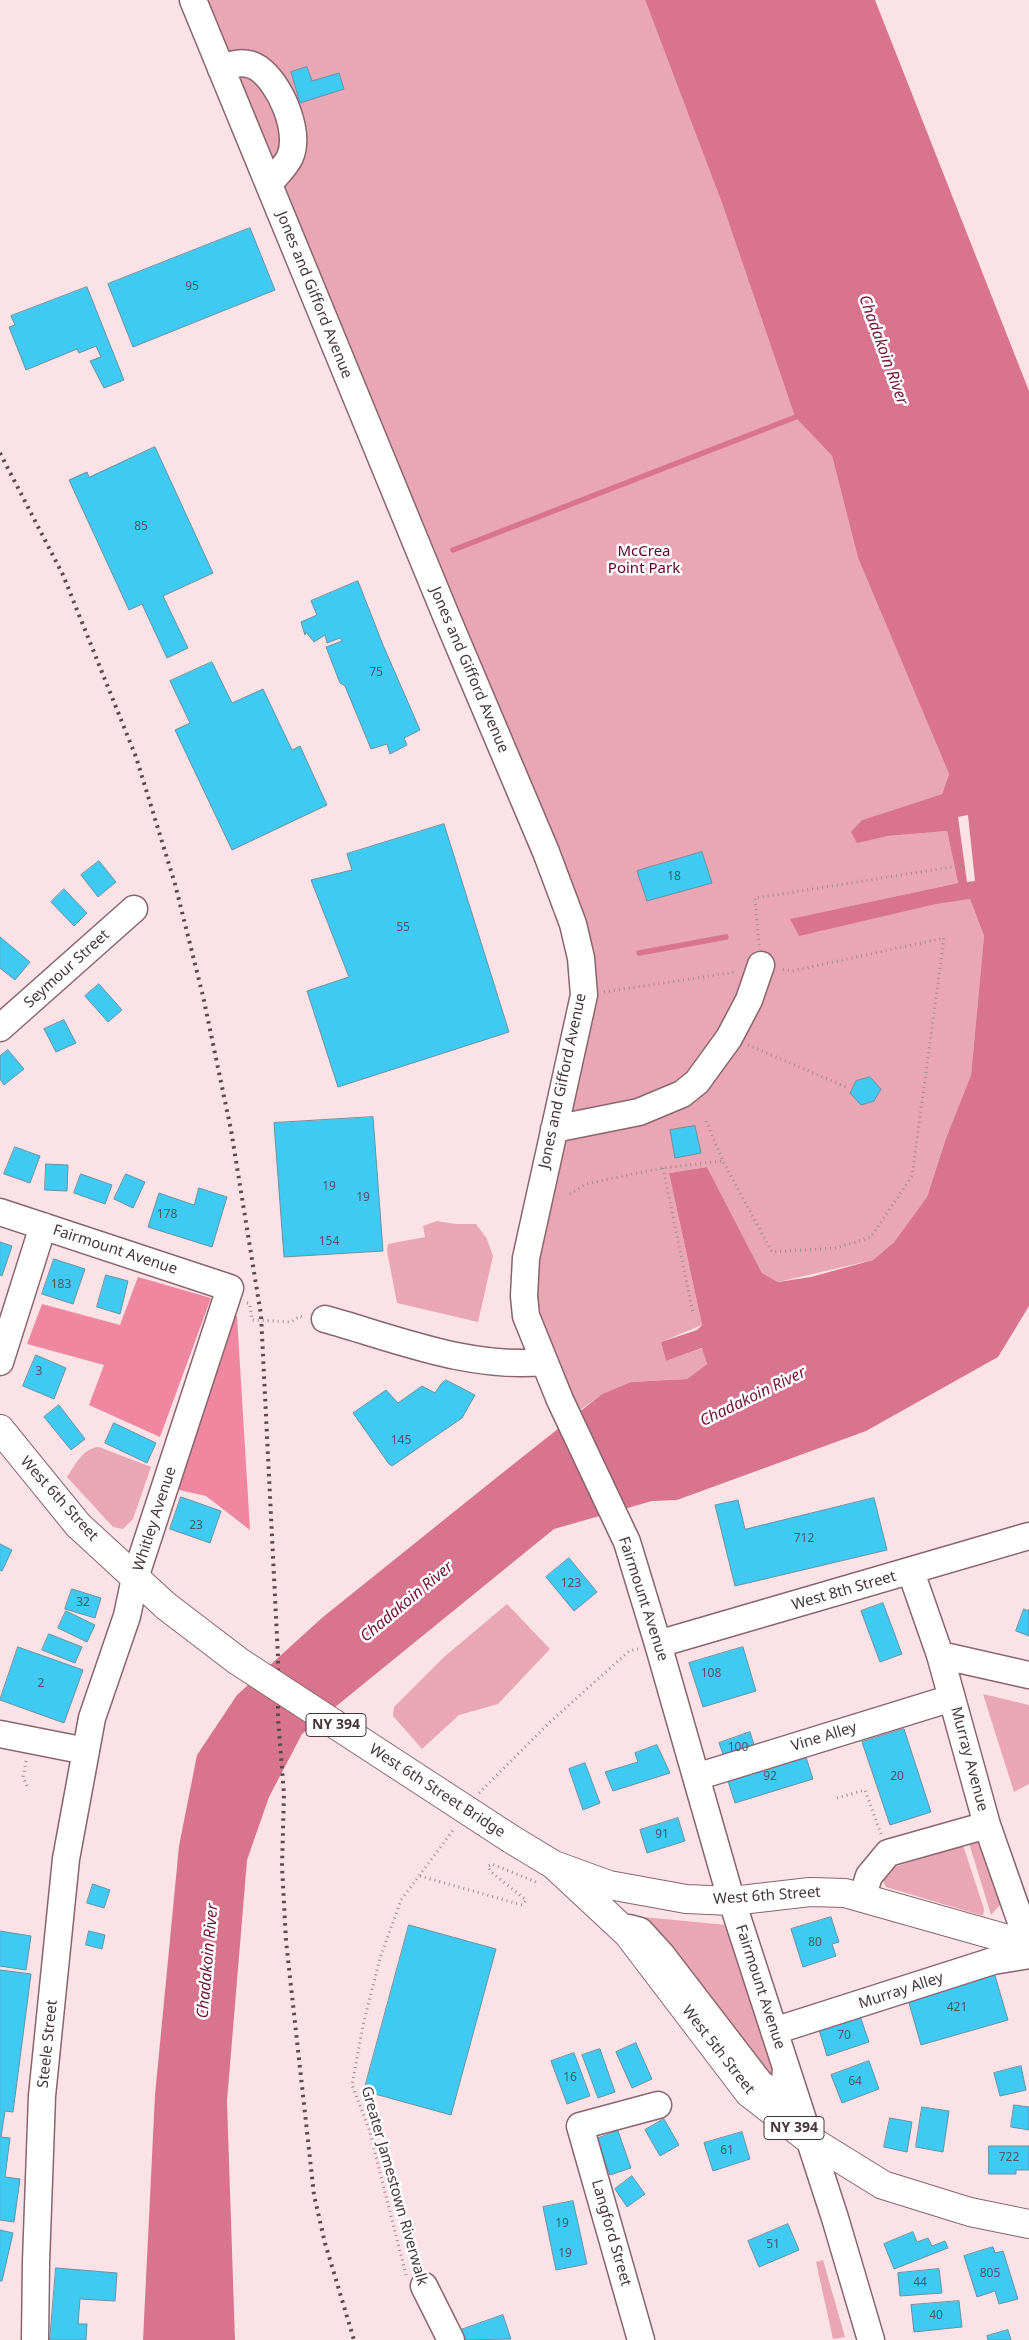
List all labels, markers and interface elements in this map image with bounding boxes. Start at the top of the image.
street label: Jones and Gifford Avenue [272,209,356,381]
house number: 95 [185,280,199,294]
water label: Chadakoin River [854,293,912,407]
house number: 85 [134,520,148,534]
park label: McCrea Point Park [608,543,680,578]
street label: Jones and Gifford Avenue [426,584,512,756]
house number: 75 [369,666,383,680]
house number: 18 [667,870,681,884]
house number: 55 [396,921,410,935]
street label: Seymour Street [21,926,113,1012]
street label: Jones and Gifford Avenue [536,992,590,1170]
house number: 19 [322,1180,336,1194]
house number: 19 [356,1191,370,1205]
house number: 178 [157,1208,177,1222]
street label: Fairmount Avenue [50,1221,180,1279]
house number: 154 [319,1235,339,1249]
house number: 183 [51,1278,71,1292]
water label: Chadakoin River [697,1363,809,1431]
house number: 3 [36,1365,42,1379]
house number: 145 [391,1434,411,1448]
street label: West 6th Street [16,1453,102,1545]
street label: Whitley Avenue [130,1465,180,1573]
house number: 23 [189,1519,203,1533]
house number: 712 [794,1532,814,1546]
street label: Fairmount Avenue [614,1534,672,1664]
water label: Chadakoin River [357,1558,457,1646]
street label: West 8th Street [790,1568,898,1614]
house number: 123 [561,1577,581,1591]
house number: 32 [76,1596,90,1610]
house number: 108 [701,1667,721,1681]
house number: 2 [38,1677,44,1691]
street label: Murray Avenue [946,1705,992,1813]
road number: NY 394 [306,1714,366,1736]
street label: Vine Alley [789,1719,859,1755]
street label: West 6th Street Bridge [366,1740,508,1842]
house number: 100 [728,1741,748,1755]
house number: 92 [763,1770,777,1784]
house number: 20 [890,1770,904,1784]
house number: 91 [655,1828,669,1842]
street label: West 6th Street [713,1883,821,1909]
water label: Chadakoin River [193,1903,223,2019]
street label: Fairmount Avenue [731,1922,789,2052]
house number: 80 [808,1936,822,1950]
street label: Murray Alley [856,1969,946,2013]
street label: Steele Street [34,1999,62,2089]
house number: 421 [947,2001,967,2015]
street label: West 5th Street [678,2002,758,2098]
house number: 70 [837,2029,851,2043]
house number: 16 [563,2071,577,2085]
house number: 64 [848,2075,862,2089]
street label: Greater Jamestown Riverwalk [357,2084,431,2288]
road number: NY 394 [764,2116,824,2140]
house number: 61 [720,2144,734,2158]
house number: 722 [999,2151,1019,2165]
street label: Langford Street [587,2178,635,2288]
house number: 19 [555,2217,569,2231]
house number: 51 [766,2238,780,2252]
house number: 19 [558,2247,572,2261]
house number: 805 [980,2267,1000,2281]
house number: 44 [913,2276,927,2290]
house number: 40 [929,2309,943,2323]

